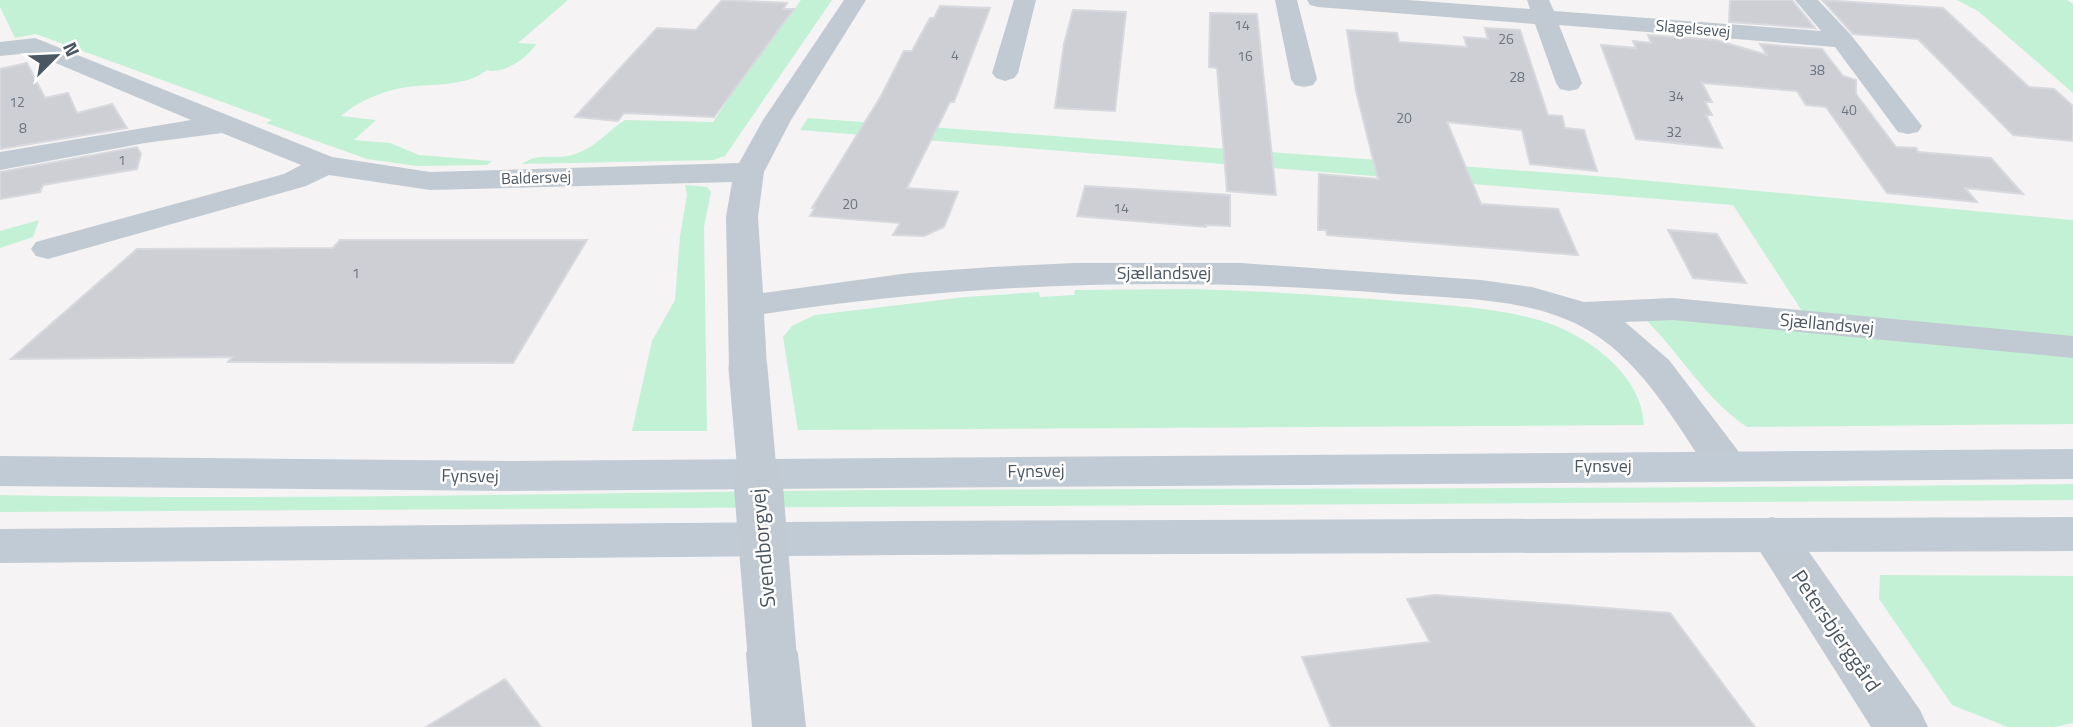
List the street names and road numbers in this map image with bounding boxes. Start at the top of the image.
street label: Slagelsevej [1655,13,1731,43]
street label: Baldersvej [501,164,571,190]
street label: Sjællandsvej [1117,259,1211,286]
street label: Sjællandsvej [1779,306,1875,341]
street label: Fynsvej [1574,452,1632,479]
street label: Fynsvej [1007,457,1065,484]
street label: Fynsvej [441,462,499,489]
street label: Svendborgvej [741,487,783,609]
street label: Petersbjerggård [1784,563,1890,698]

